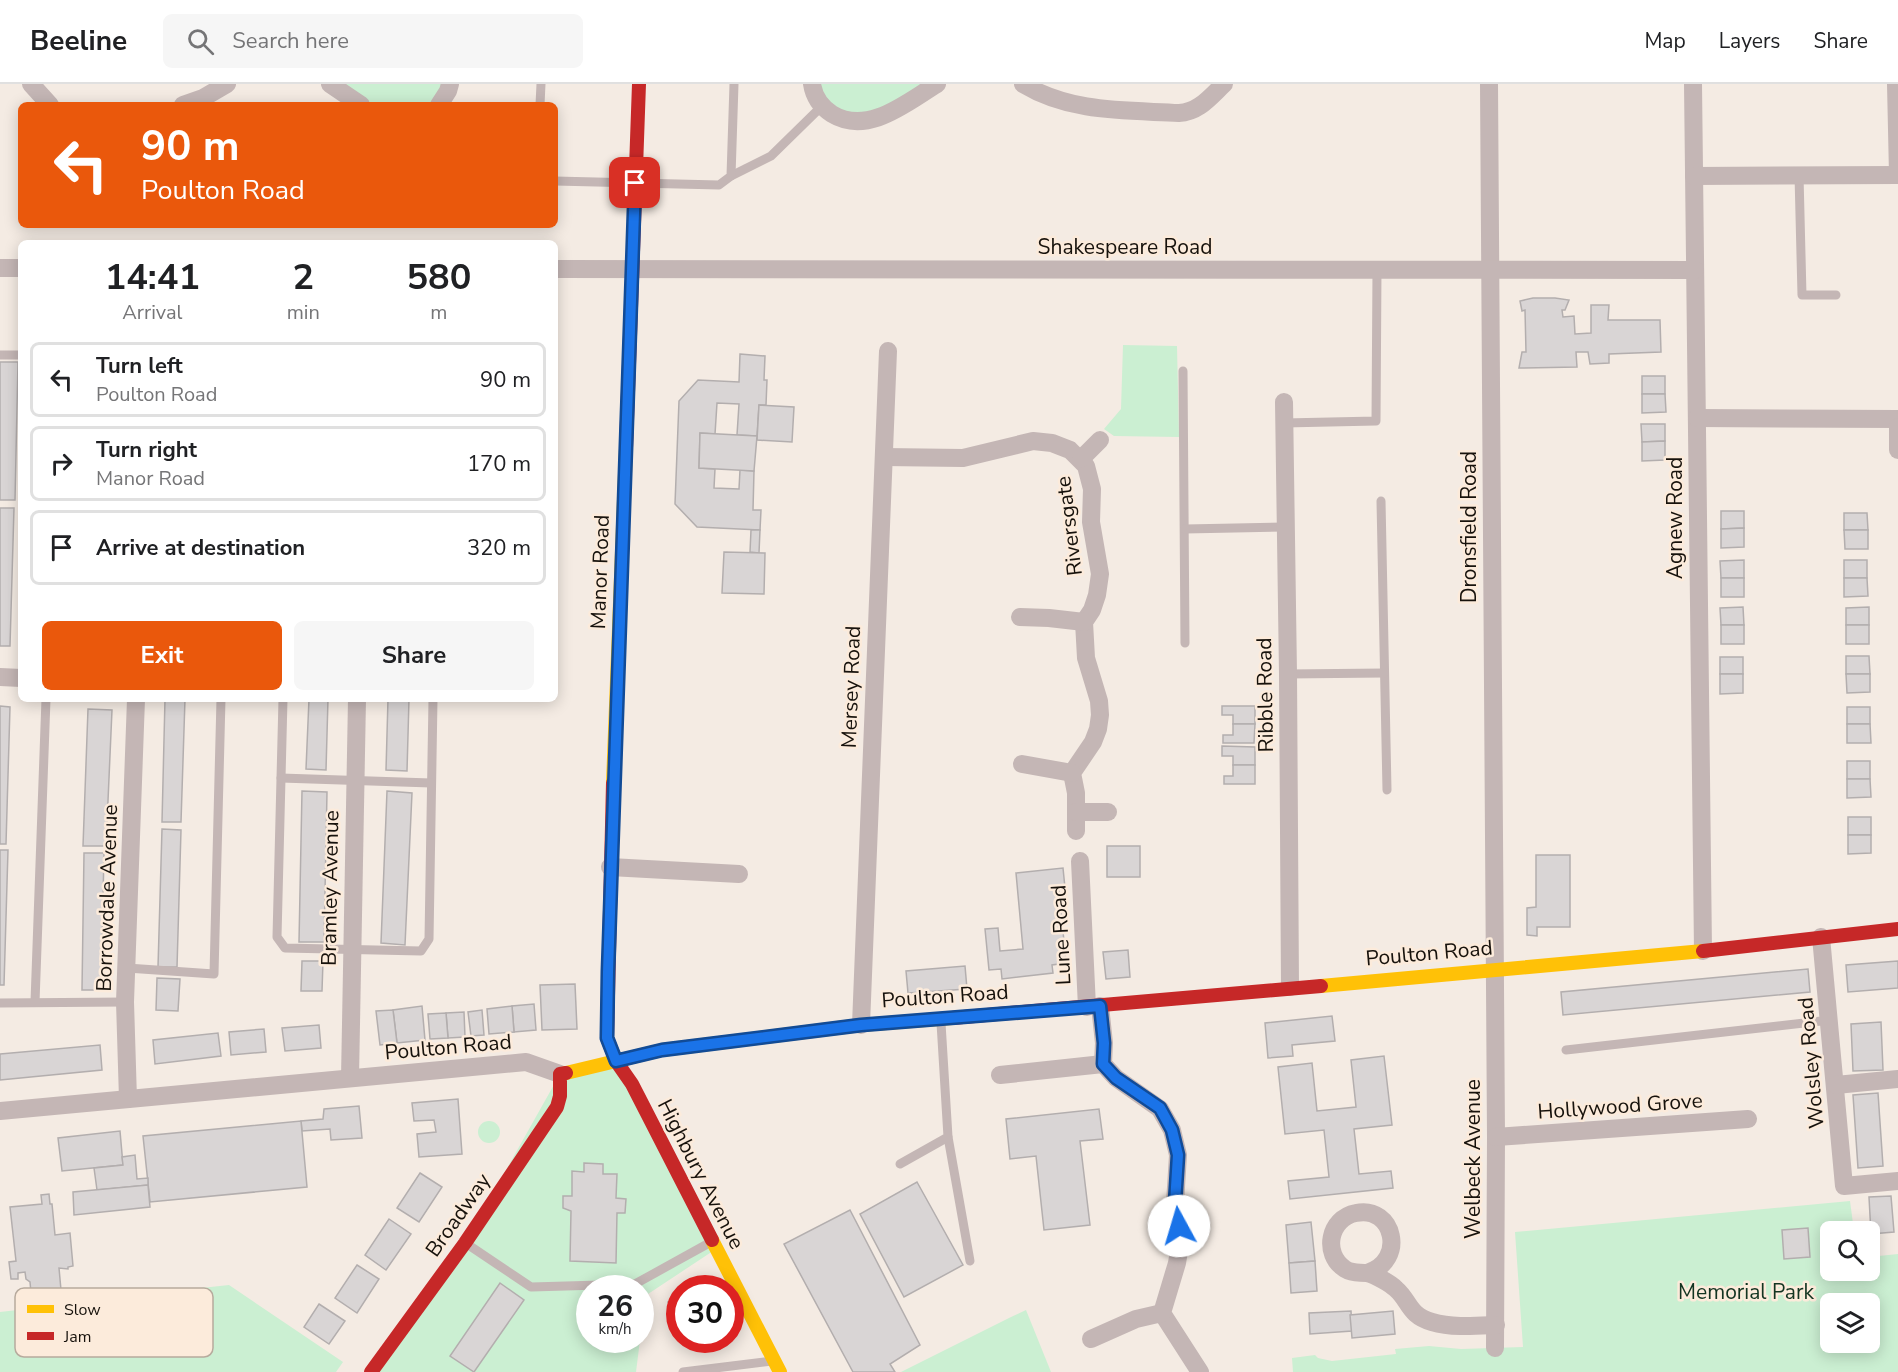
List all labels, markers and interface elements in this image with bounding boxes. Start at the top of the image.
search box [163,14,583,68]
text: Beeline [30,22,127,60]
icon: search [184,25,217,58]
text: Search here [232,26,349,56]
text: Map [1644,27,1686,55]
text: Layers [1719,27,1780,55]
text: Share [1813,27,1868,55]
text: 90 m [141,118,240,175]
icon: left [42,126,120,204]
pin [609,157,660,208]
icon: arrive [618,166,651,199]
text: Poulton Road [141,172,305,209]
street label: Shakespeare Road [1038,233,1212,261]
text: 14:41 [105,253,200,302]
text: 2 [292,253,314,302]
text: 580 [406,253,471,302]
text: Arrival [122,299,182,326]
text: min [287,299,320,326]
text: m [430,299,447,326]
text: Turn left [96,351,183,381]
icon: left [45,363,78,396]
text: 90 m [480,365,531,395]
text: Poulton Road [96,381,217,408]
text: Turn right [96,435,197,465]
icon: right [45,447,78,480]
text: 170 m [467,449,531,479]
street label: Dronsfield Road [1455,451,1483,603]
street label: Agnew Road [1661,457,1689,579]
text: Manor Road [96,465,205,492]
street label: Riversgate [1049,475,1089,577]
street label: Manor Road [584,514,616,630]
icon: arrive [45,531,78,564]
text: Arrive at destination [96,533,305,563]
text: 320 m [467,533,531,563]
button: Exit [42,621,282,690]
button: Share [294,621,534,690]
street label: Mersey Road [835,625,867,749]
street label: Ribble Road [1250,637,1280,753]
street label: Borrowdale Avenue [90,804,124,992]
street label: Bramley Avenue [315,810,345,966]
street label: Lune Road [1044,884,1078,986]
street label: Poulton Road [1364,934,1494,972]
street label: Poulton Road [880,978,1010,1014]
street label: Wolsley Road [1791,996,1831,1130]
street label: Poulton Road [383,1028,513,1066]
street label: Welbeck Avenue [1459,1079,1487,1239]
street label: Hollywood Grove [1536,1086,1704,1126]
street label: Highbury Avenue [651,1094,751,1254]
street label: Broadway [419,1168,497,1262]
position arrow [1147,1194,1211,1258]
map controls [1820,1221,1880,1353]
button: search [1820,1221,1880,1281]
speed limit sign: 30 [666,1275,744,1353]
park label: Memorial Park [1678,1278,1814,1306]
text: 26 [597,1286,633,1327]
legend [15,1288,213,1357]
button: layers [1820,1293,1880,1353]
text: Slow [64,1299,101,1321]
text: km/h [598,1319,632,1339]
text: Jam [63,1326,91,1348]

